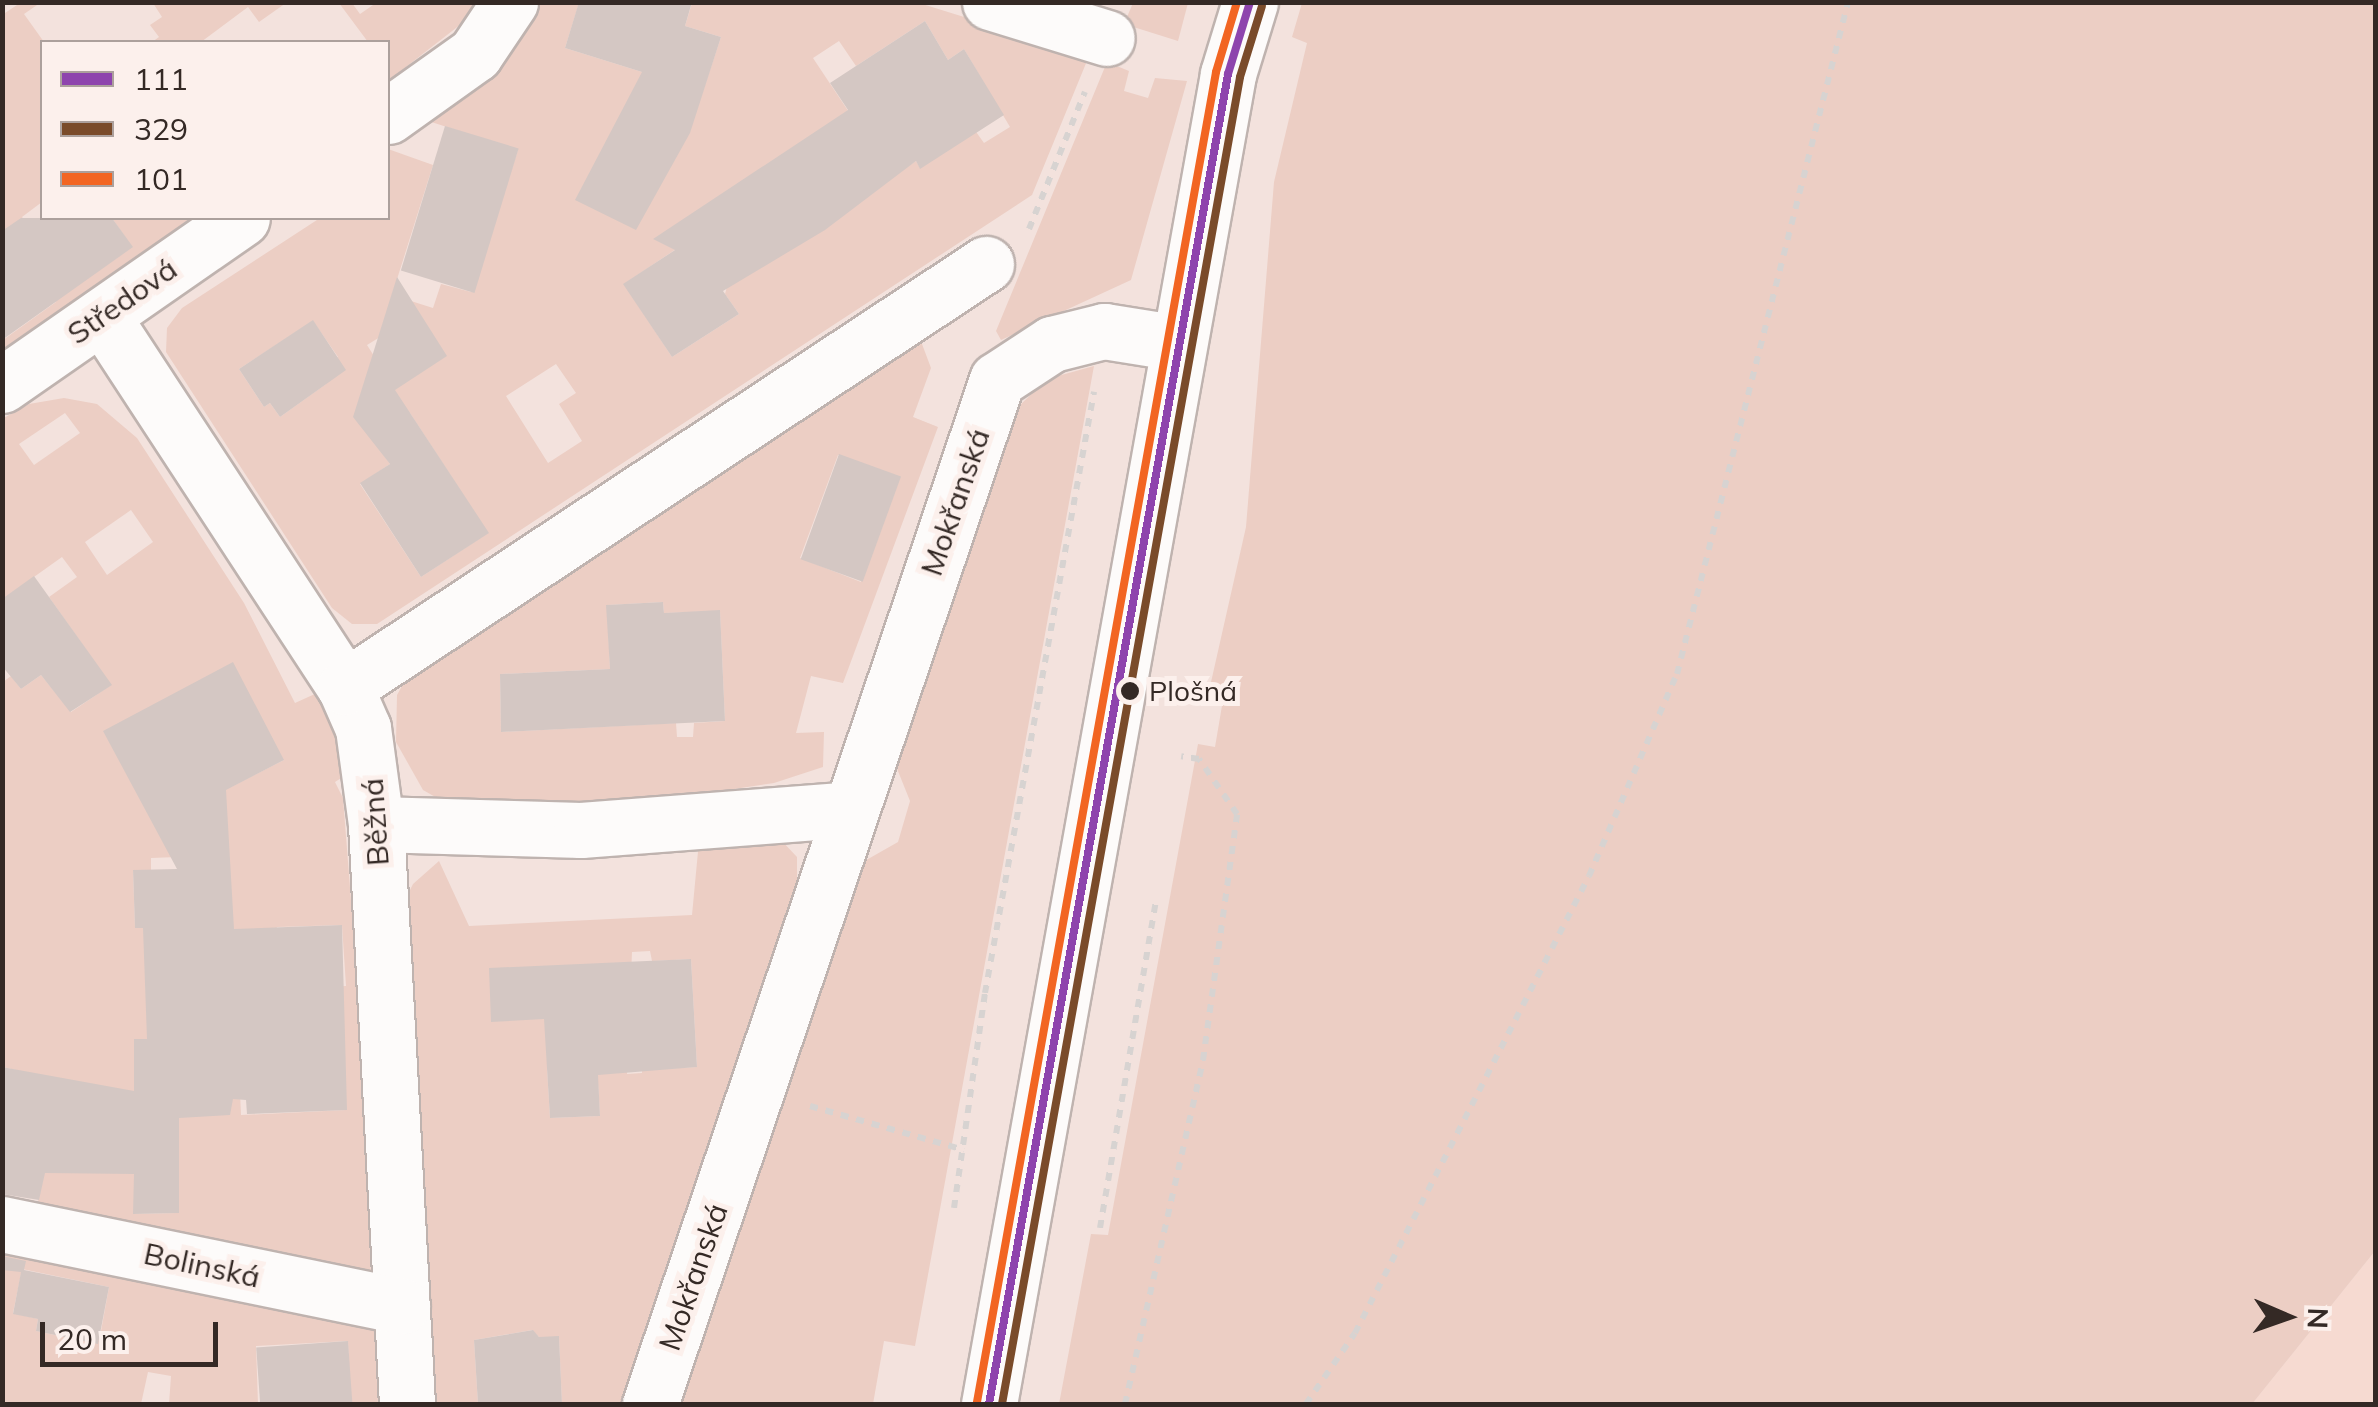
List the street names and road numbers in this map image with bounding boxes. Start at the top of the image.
street label: Středová [60,250,184,352]
street label: Mokřanská [913,424,997,580]
street label: Běžná [354,777,396,867]
street label: Mokřanská [651,1199,735,1355]
street label: Bolinská [141,1235,263,1295]

